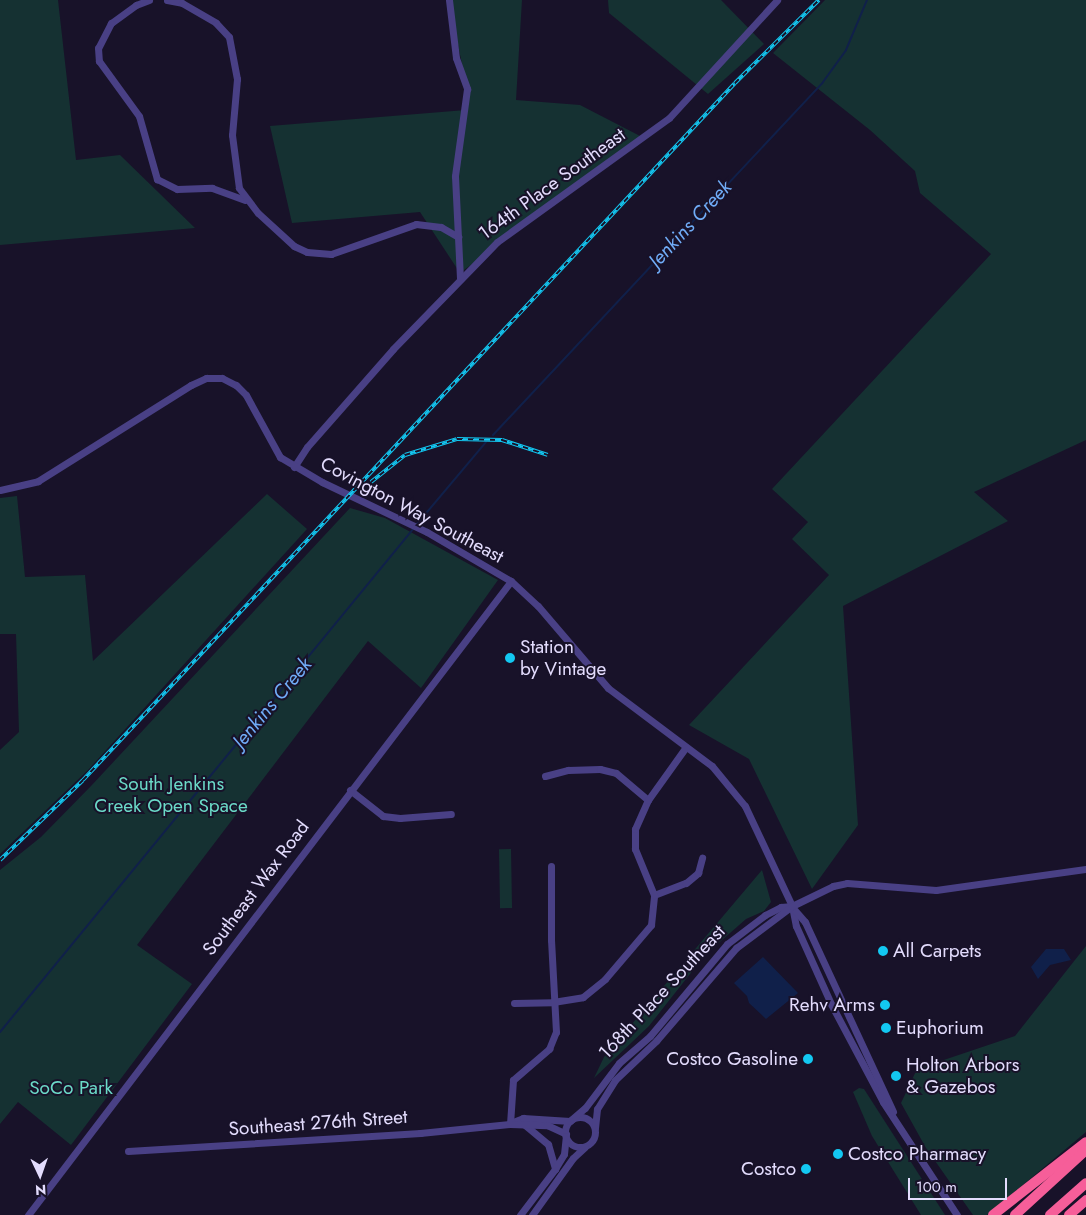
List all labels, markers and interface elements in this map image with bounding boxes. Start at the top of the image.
street label: 164th Place Southeast [474,123,630,245]
water label: Jenkins Creek [643,175,737,273]
street label: Covington Way Southeast [316,452,508,568]
place label: Station by Vintage [520,636,606,680]
marker: Station by Vintage [504,652,516,664]
water label: Jenkins Creek [227,653,317,753]
park label: South Jenkins Creek Open Space [94,773,248,817]
street label: Southeast Wax Road [198,816,314,960]
street label: 168th Place Southeast [594,920,730,1064]
place label: All Carpets [893,940,981,962]
marker: All Carpets [877,945,889,957]
place label: Rehv Arms [789,994,875,1016]
marker: Rehv Arms [879,999,891,1011]
place label: Euphorium [896,1017,984,1039]
marker: Euphorium [880,1022,892,1034]
place label: Costco Gasoline [666,1048,798,1070]
marker: Costco Gasoline [802,1053,814,1065]
place label: Holton Arbors & Gazebos [906,1054,1019,1098]
marker: Holton Arbors & Gazebos [890,1070,902,1082]
park label: SoCo Park [29,1077,113,1099]
street label: Southeast 276th Street [228,1105,408,1141]
place label: Costco Pharmacy [848,1143,986,1165]
marker: Costco Pharmacy [832,1148,844,1160]
north arrow [15,1150,65,1200]
place label: Costco [741,1158,796,1180]
marker: Costco [800,1163,812,1175]
scale bar [911,1168,1010,1200]
text: 100 m [916,1176,957,1198]
text: N [35,1180,47,1200]

